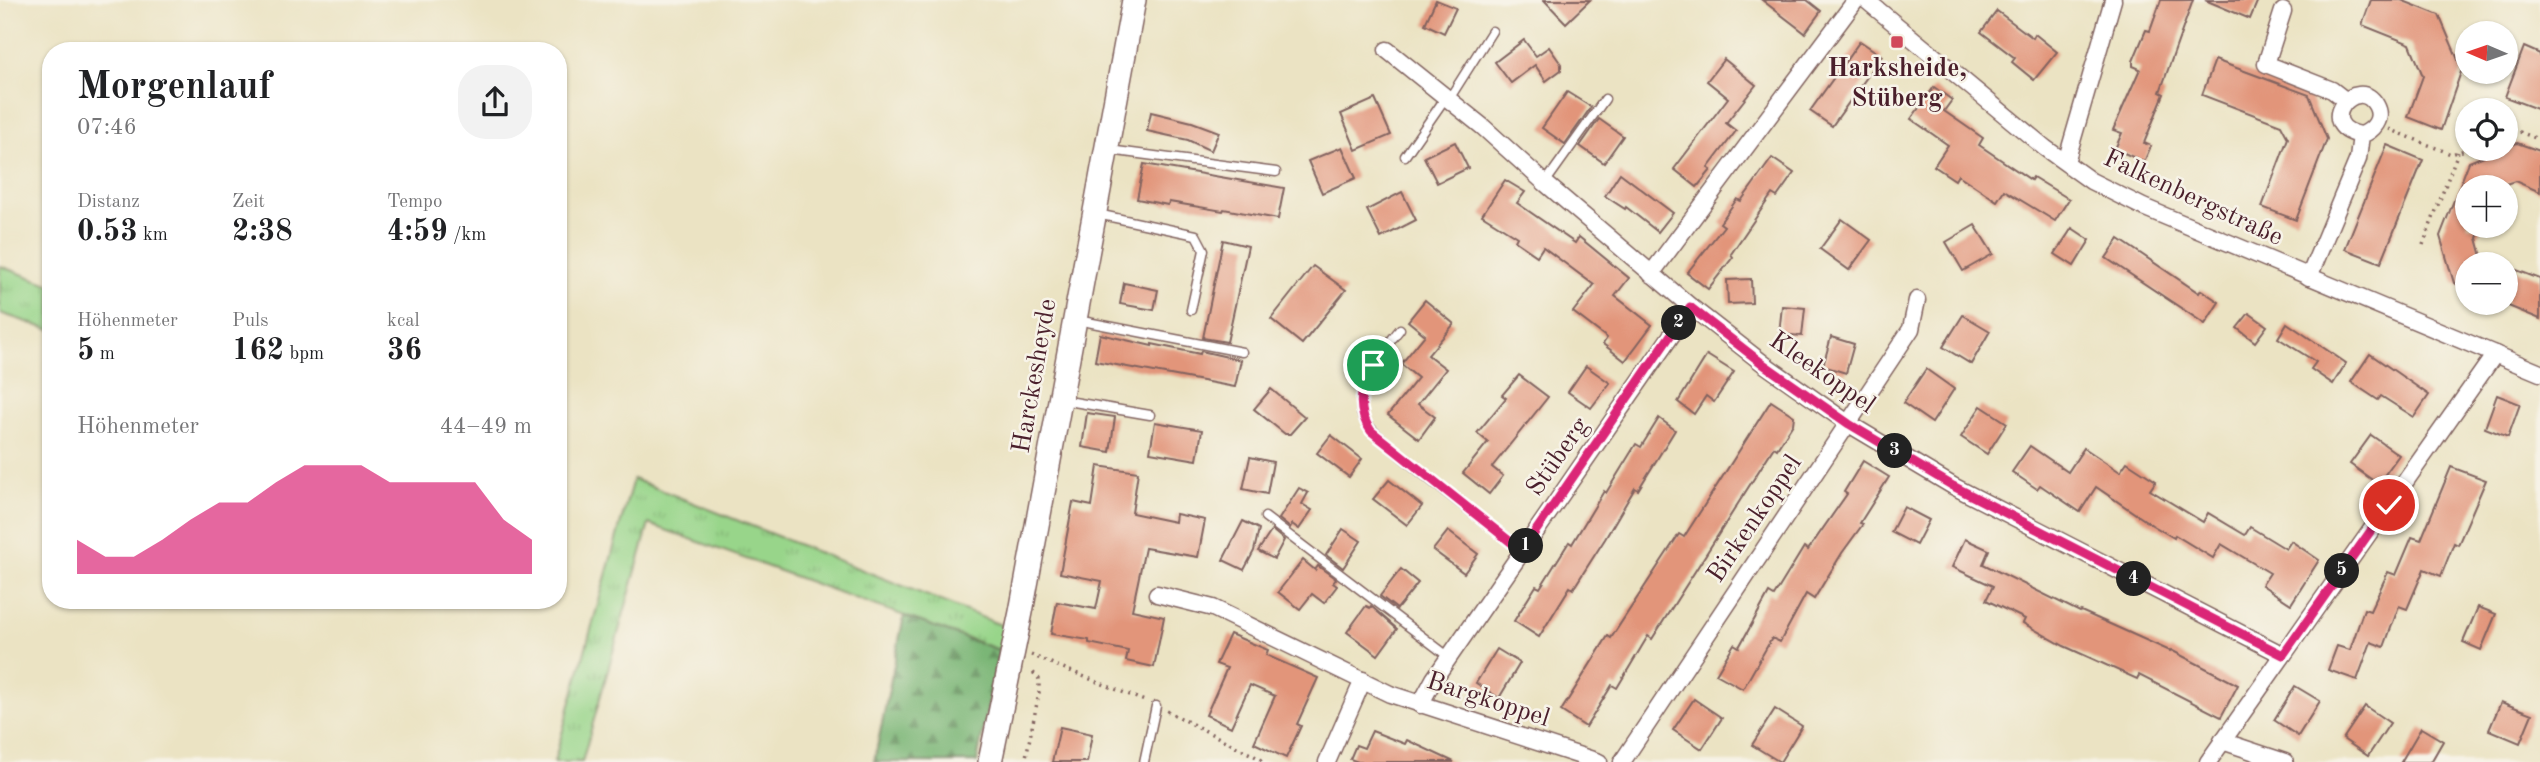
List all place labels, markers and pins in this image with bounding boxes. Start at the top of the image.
marker: Harksheide, Stüberg [1889,34,1905,50]
place label: Harksheide, Stüberg [1827,56,1967,112]
pin: 2 [1662,306,1696,340]
pin [1343,335,1403,395]
pin: 3 [1878,434,1912,468]
pin [2359,475,2419,535]
pin: 1 [1508,528,1544,564]
pin: 5 [2324,554,2360,588]
pin: 4 [2116,562,2152,596]

